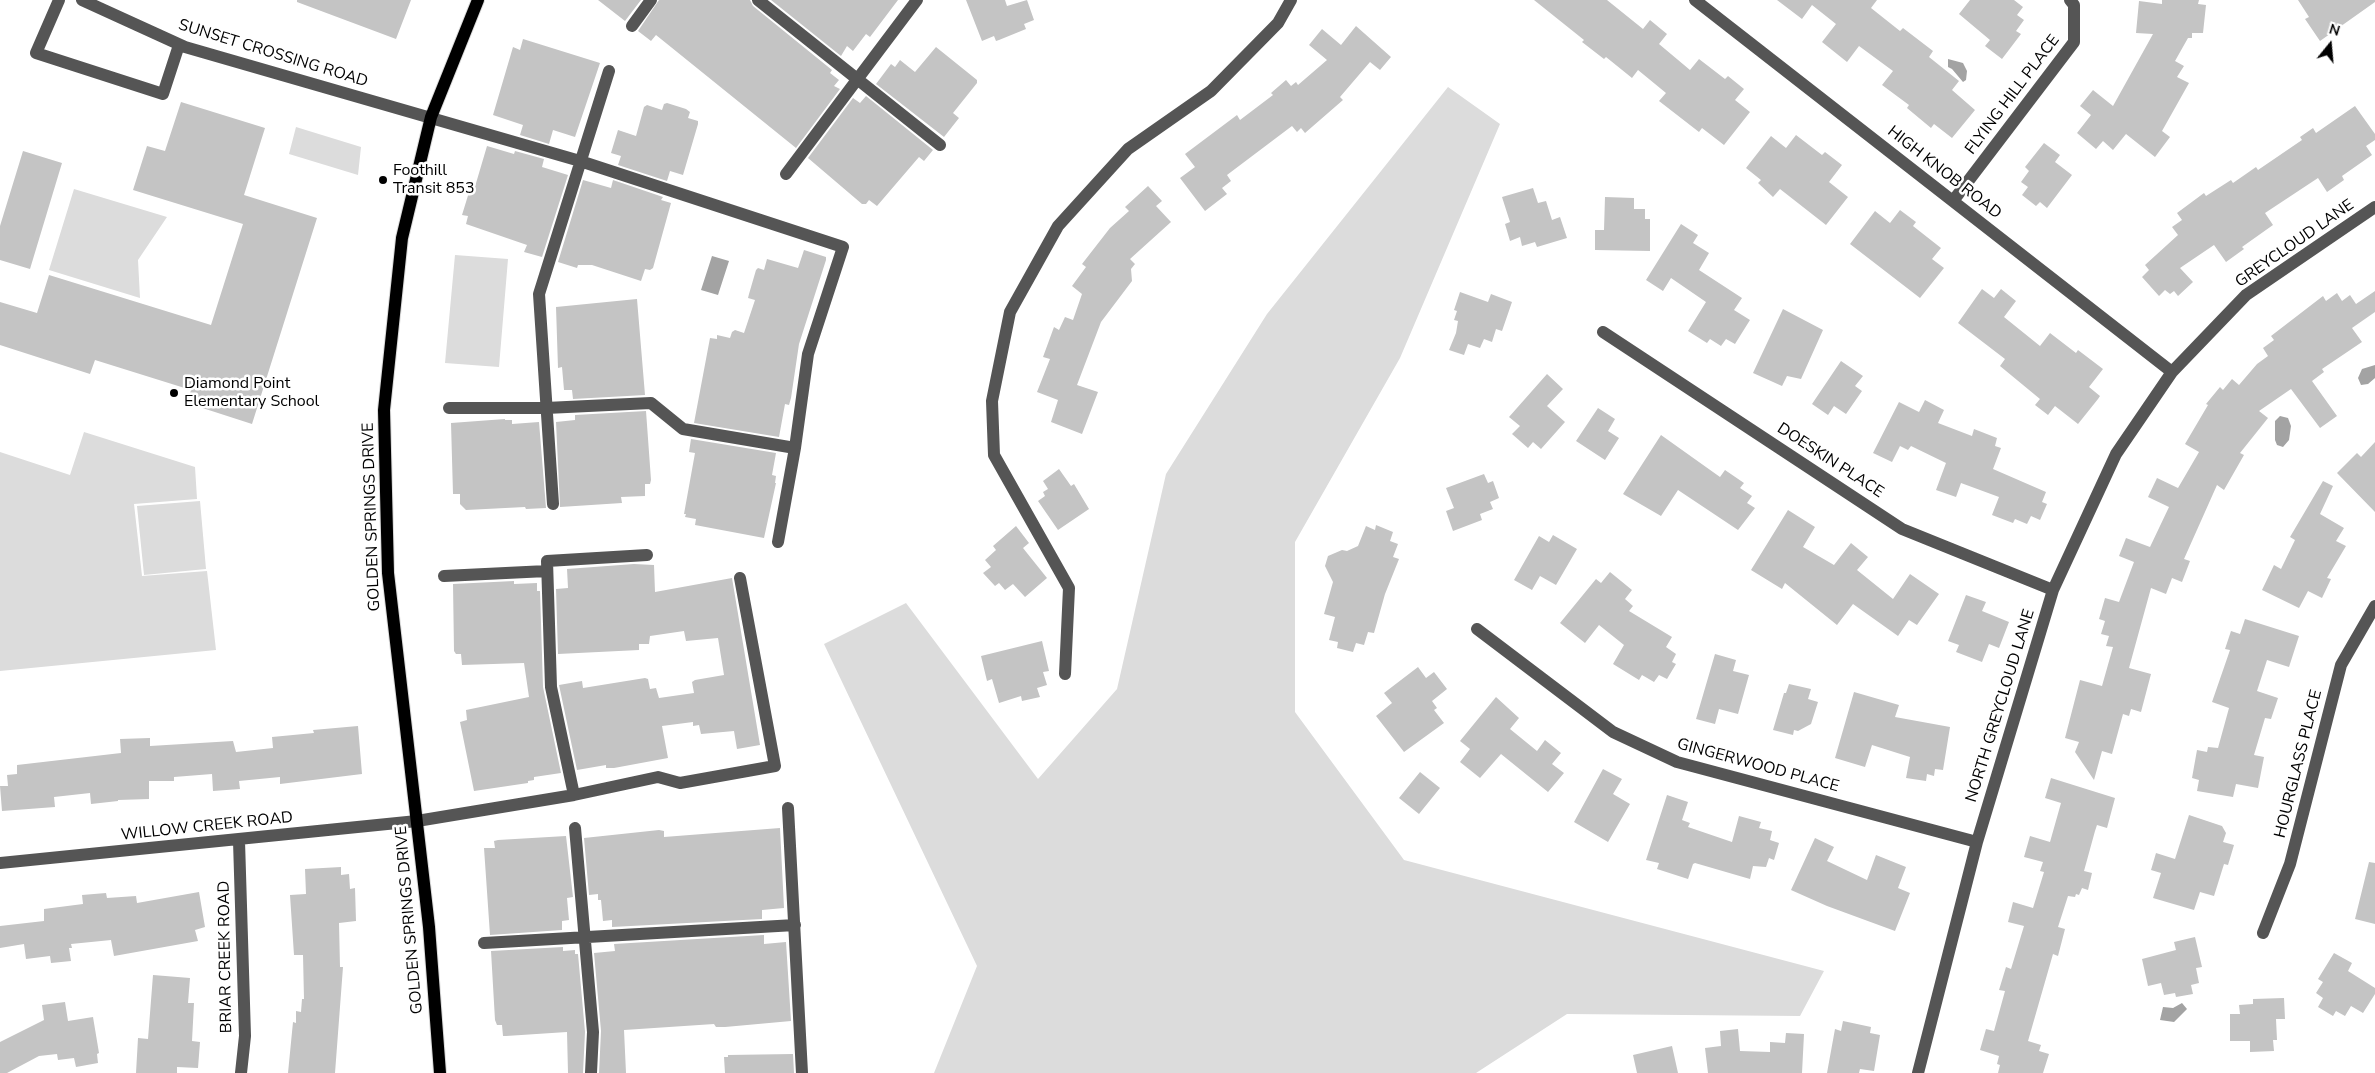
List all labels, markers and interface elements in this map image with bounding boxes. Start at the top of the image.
street label: SUNSET CROSSING ROAD [176,16,370,92]
north arrow [2305,20,2355,70]
text: N [2327,20,2342,41]
street label: FLYING HILL PLACE [1962,31,2064,159]
street label: HIGH KNOB ROAD [1883,123,2005,223]
place label: Foothill Transit 853 [393,161,475,199]
marker: Foothill Transit 853 [377,174,389,186]
street label: GREYCLOUD LANE [2232,196,2358,292]
place label: Diamond Point Elementary School [184,374,319,412]
marker: Diamond Point Elementary School [168,387,180,399]
street label: DOESKIN PLACE [1773,419,1887,503]
street label: GOLDEN SPRINGS DRIVE [359,422,385,612]
street label: NORTH GREYCLOUD LANE [1962,607,2040,805]
street label: HOURGLASS PLACE [2271,688,2327,840]
street label: GINGERWOOD PLACE [1675,735,1841,797]
street label: WILLOW CREEK ROAD [120,808,294,846]
street label: GOLDEN SPRINGS DRIVE [392,825,428,1015]
street label: BRIAR CREEK ROAD [215,881,237,1033]

